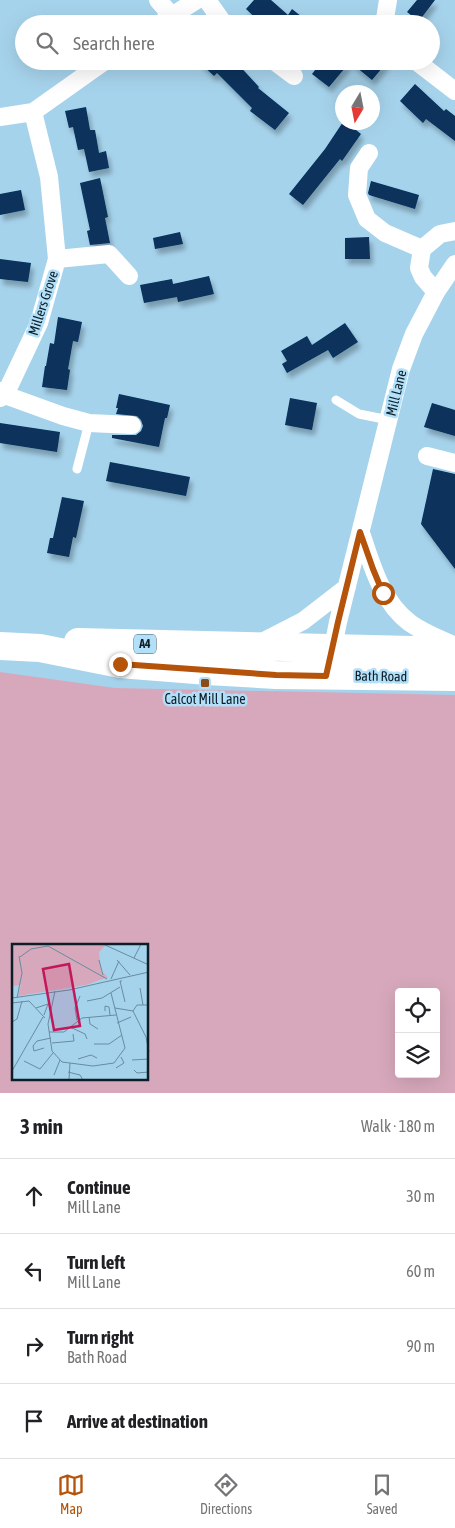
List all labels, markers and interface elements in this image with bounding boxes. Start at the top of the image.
search box [15,15,440,70]
icon: search [33,29,61,57]
text: Search here [73,32,155,54]
north arrow [335,85,380,130]
street label: Millers Grove [25,269,61,337]
street label: Mill Lane [383,368,409,418]
route start [372,582,395,605]
road number: A4 [134,634,156,654]
route end [109,653,132,676]
street label: Bath Road [355,668,407,684]
marker: Calcot Mill Lane [199,677,211,689]
place label: Calcot Mill Lane [164,691,246,707]
inset map [12,944,149,1080]
map controls [395,988,440,1078]
button: locate [395,988,440,1033]
button: layers [395,1033,440,1078]
text: 3 min [20,1114,63,1138]
text: Walk · 180 m [361,1117,435,1135]
text: Continue [67,1176,131,1198]
icon: ahead [20,1182,48,1210]
text: 30 m [406,1187,435,1205]
text: Mill Lane [67,1198,121,1216]
text: Turn left [67,1251,125,1273]
icon: left [20,1257,48,1285]
text: 60 m [406,1262,435,1280]
text: Mill Lane [67,1273,121,1291]
text: Turn right [67,1326,134,1348]
icon: right [20,1332,48,1360]
text: 90 m [406,1337,435,1355]
text: Bath Road [67,1348,127,1366]
icon: arrive [20,1407,48,1435]
text: Arrive at destination [67,1410,208,1432]
tab: Map [57,1471,85,1517]
tab: Directions [200,1471,252,1517]
tab: Saved [367,1471,398,1517]

